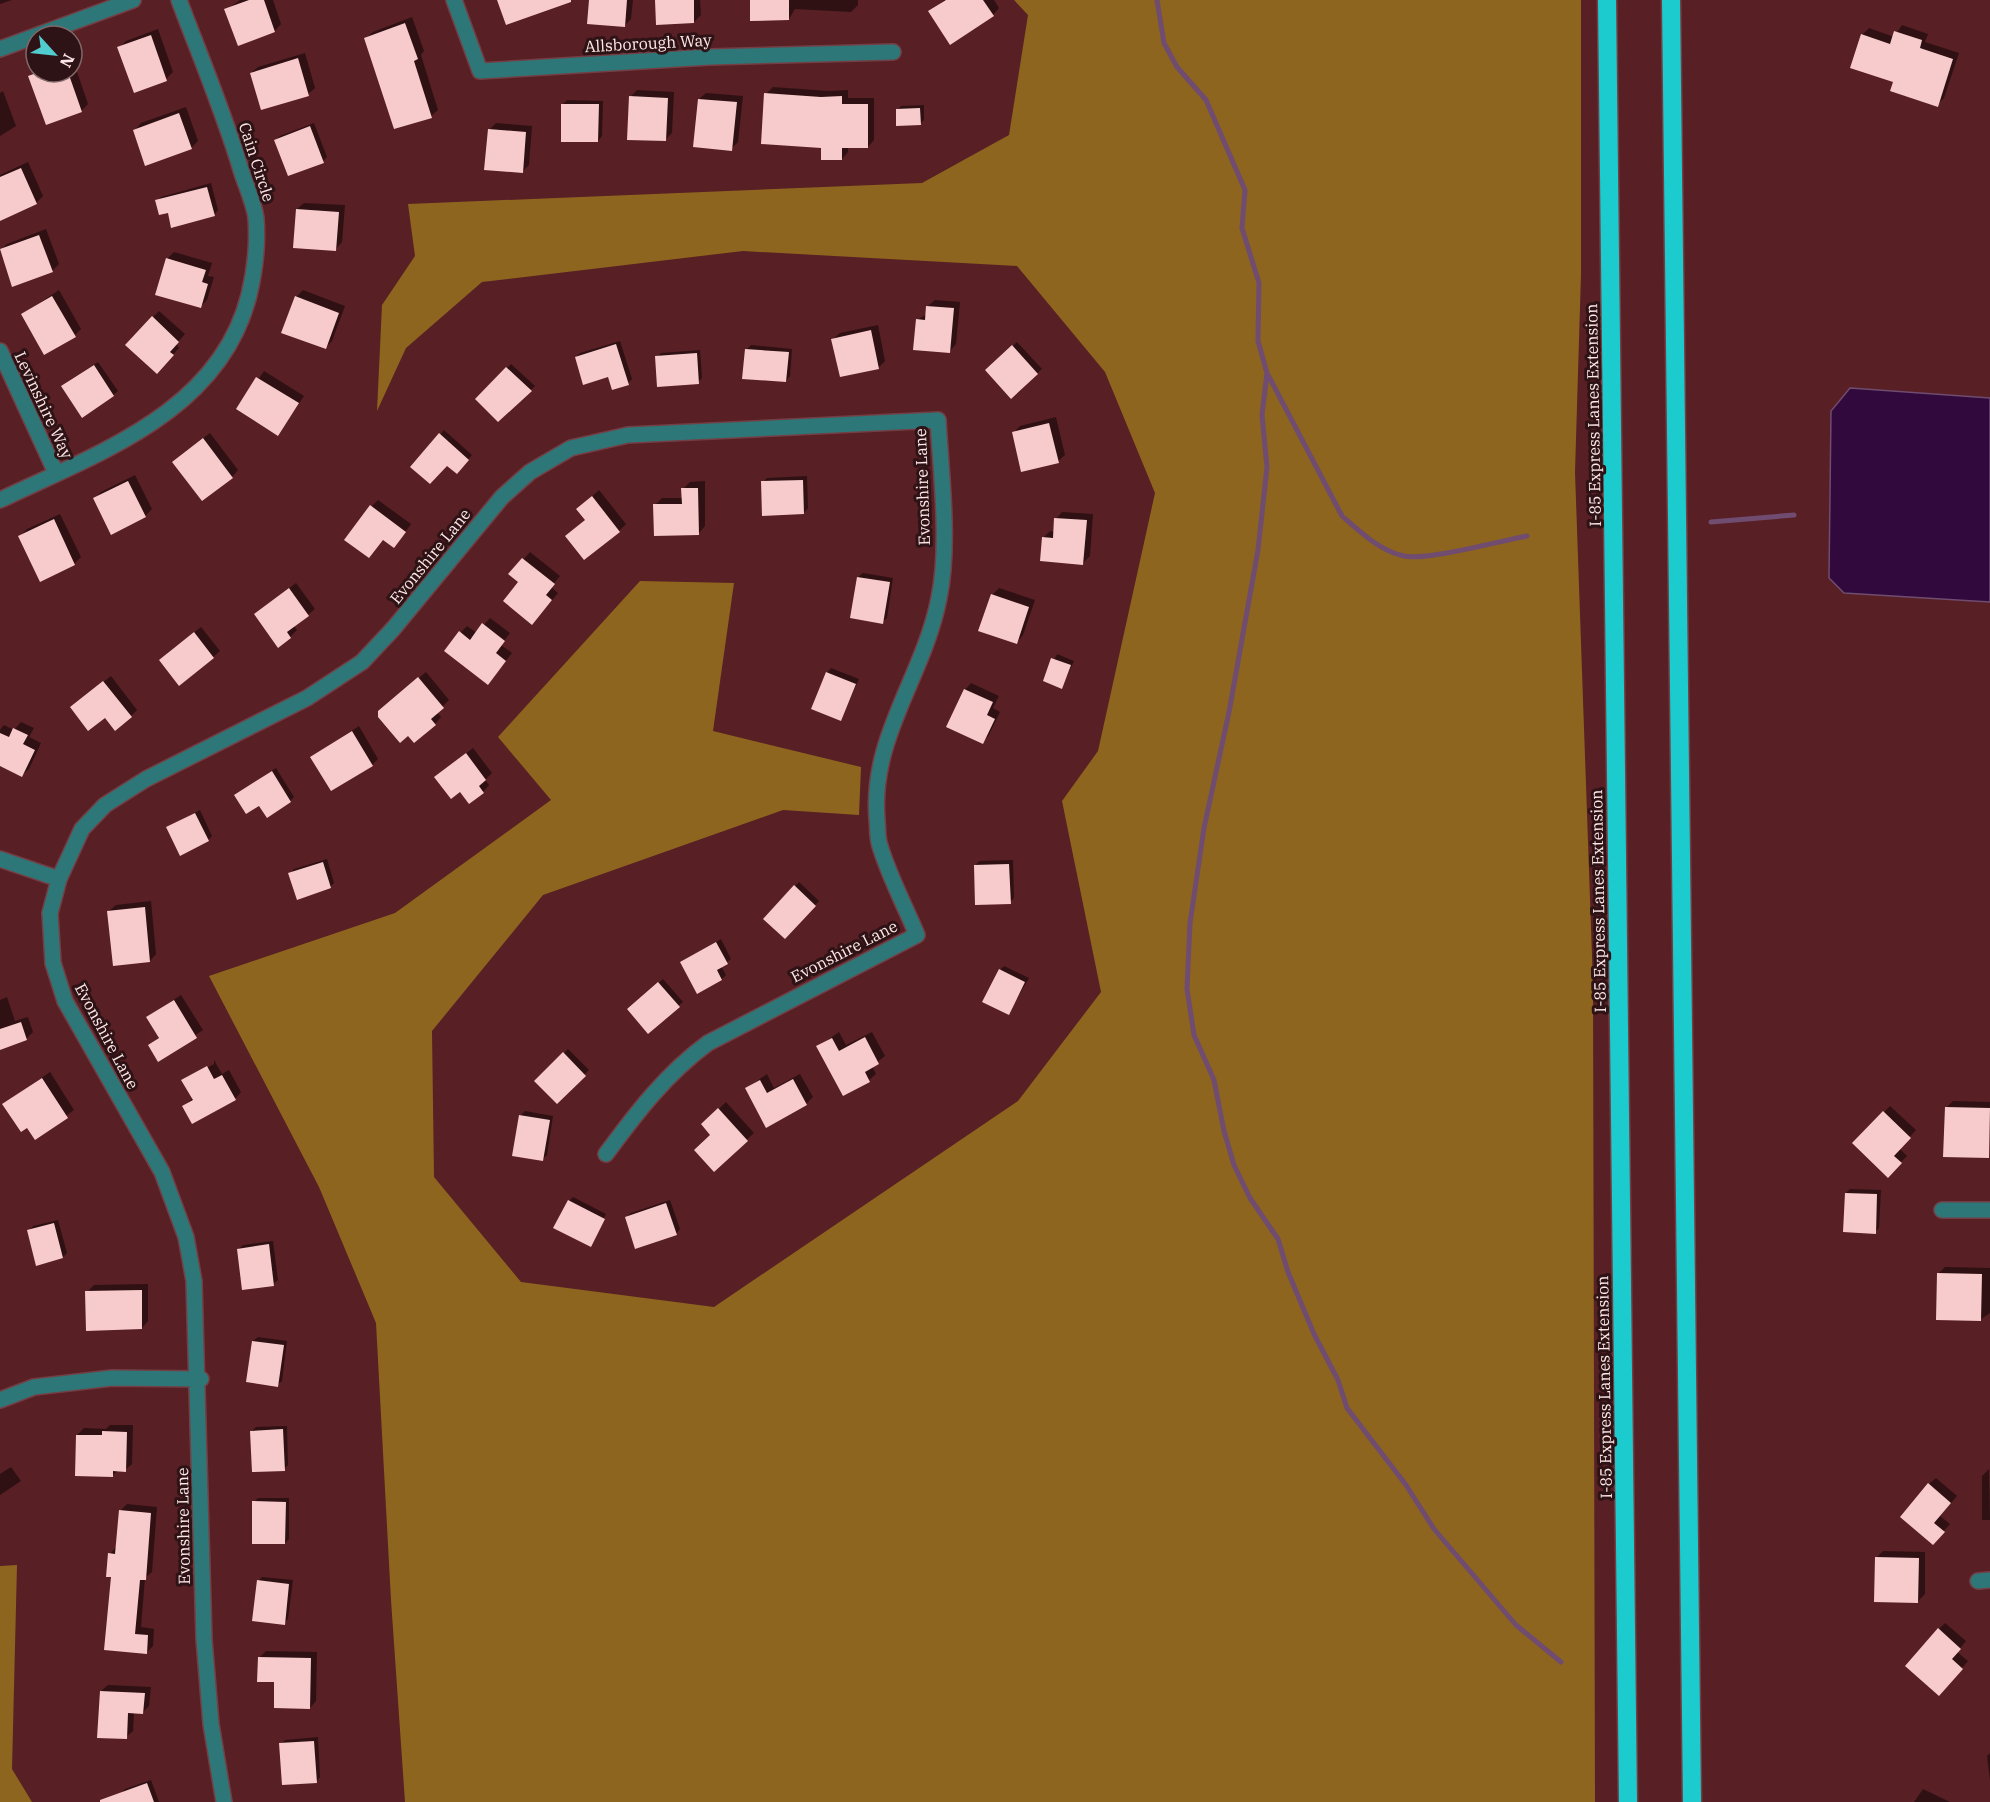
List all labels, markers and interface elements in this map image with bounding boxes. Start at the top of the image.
north arrow [24,24,84,84]
street label: Allsborough Way [584,30,712,56]
text: N [56,51,79,71]
street label: Cain Circle [235,120,279,204]
street label: I-85 Express Lanes Extension [1581,303,1605,527]
street label: Levinshire Way [10,348,78,462]
street label: Evonshire Lane [910,428,934,546]
street label: Evonshire Lane [385,504,475,608]
street label: I-85 Express Lanes Extension [1586,789,1610,1013]
street label: Evonshire Lane [787,916,901,986]
street label: Evonshire Lane [71,980,143,1092]
street label: I-85 Express Lanes Extension [1592,1275,1616,1499]
street label: Evonshire Lane [172,1467,194,1585]

